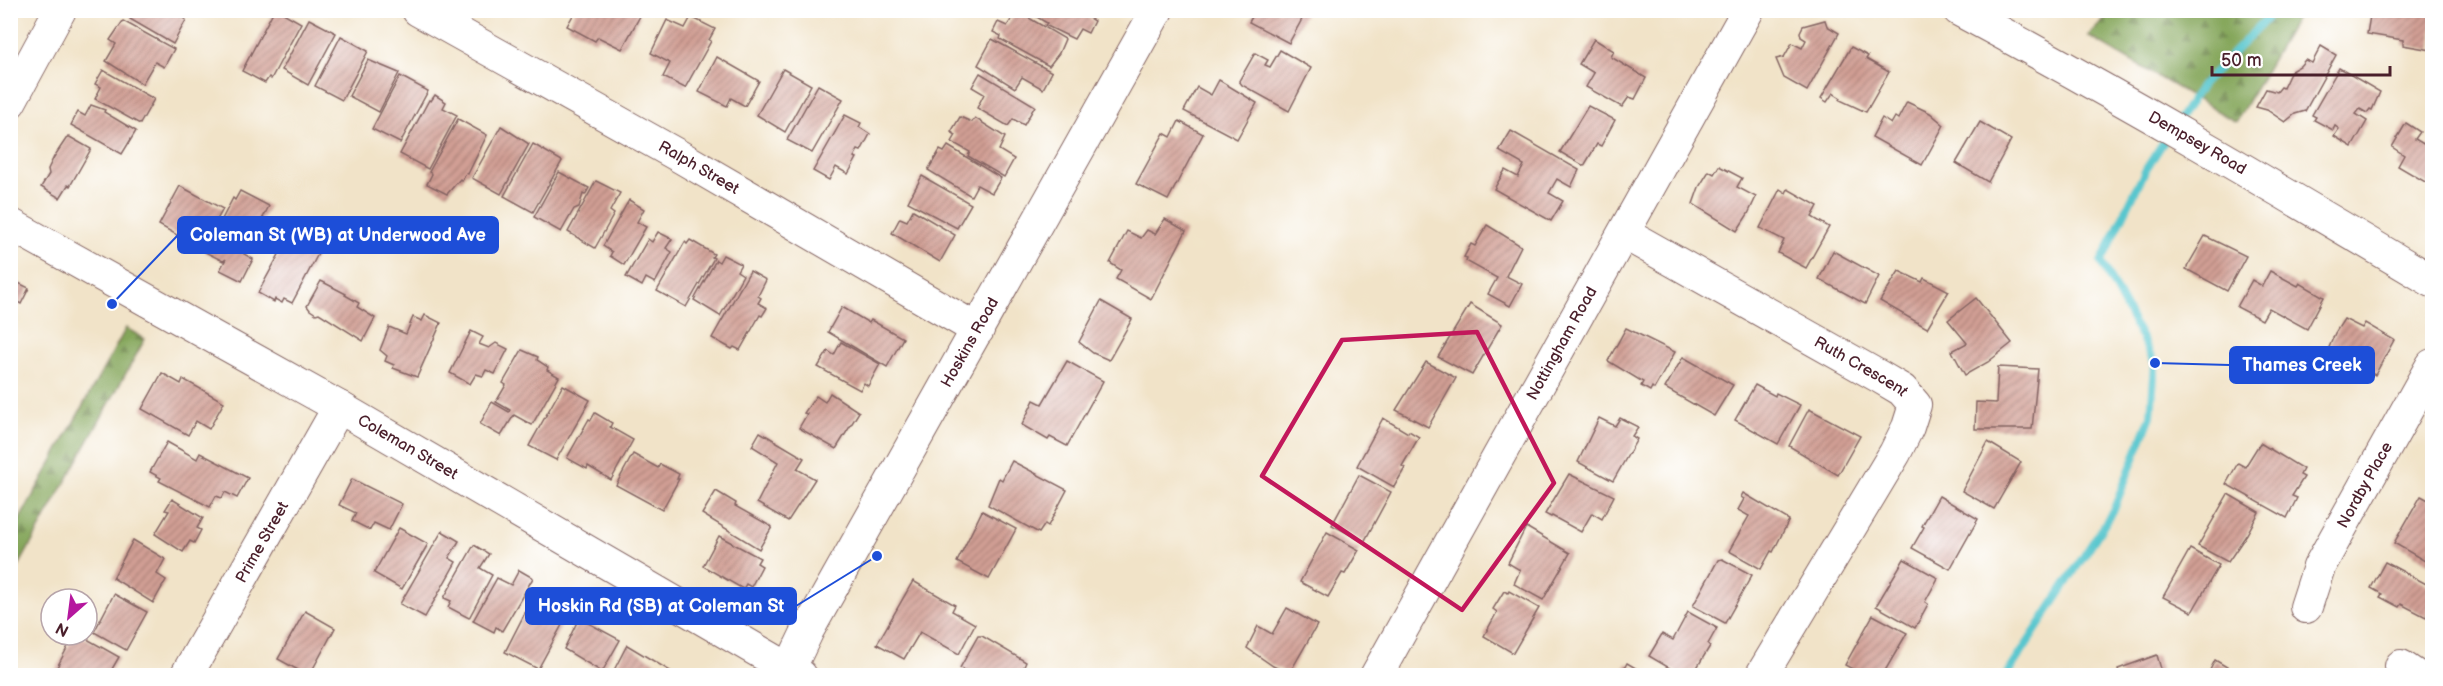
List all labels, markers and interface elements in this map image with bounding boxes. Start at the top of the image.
scale bar [2212,39,2390,77]
text: 50 m [2221,50,2262,71]
street label: Dempsey Road [2145,107,2250,179]
street label: Ralph Street [655,137,743,198]
callout: Coleman St (WB) at Underwood Ave [178,217,498,253]
text: Coleman St (WB) at Underwood Ave [190,225,486,246]
street label: Nottingham Road [1523,283,1601,403]
street label: Hoskins Road [937,294,1003,391]
street label: Ruth Crescent [1811,332,1913,400]
callout: Thames Creek [2230,347,2374,383]
text: Thames Creek [2242,355,2362,376]
street label: Coleman Street [354,410,461,484]
street label: Nordby Place [2333,438,2397,531]
street label: Prime Street [232,498,293,586]
north arrow [39,587,99,647]
callout: Hoskin Rd (SB) at Coleman St [526,588,796,624]
text: Hoskin Rd (SB) at Coleman St [538,596,784,617]
text: N [53,618,72,640]

